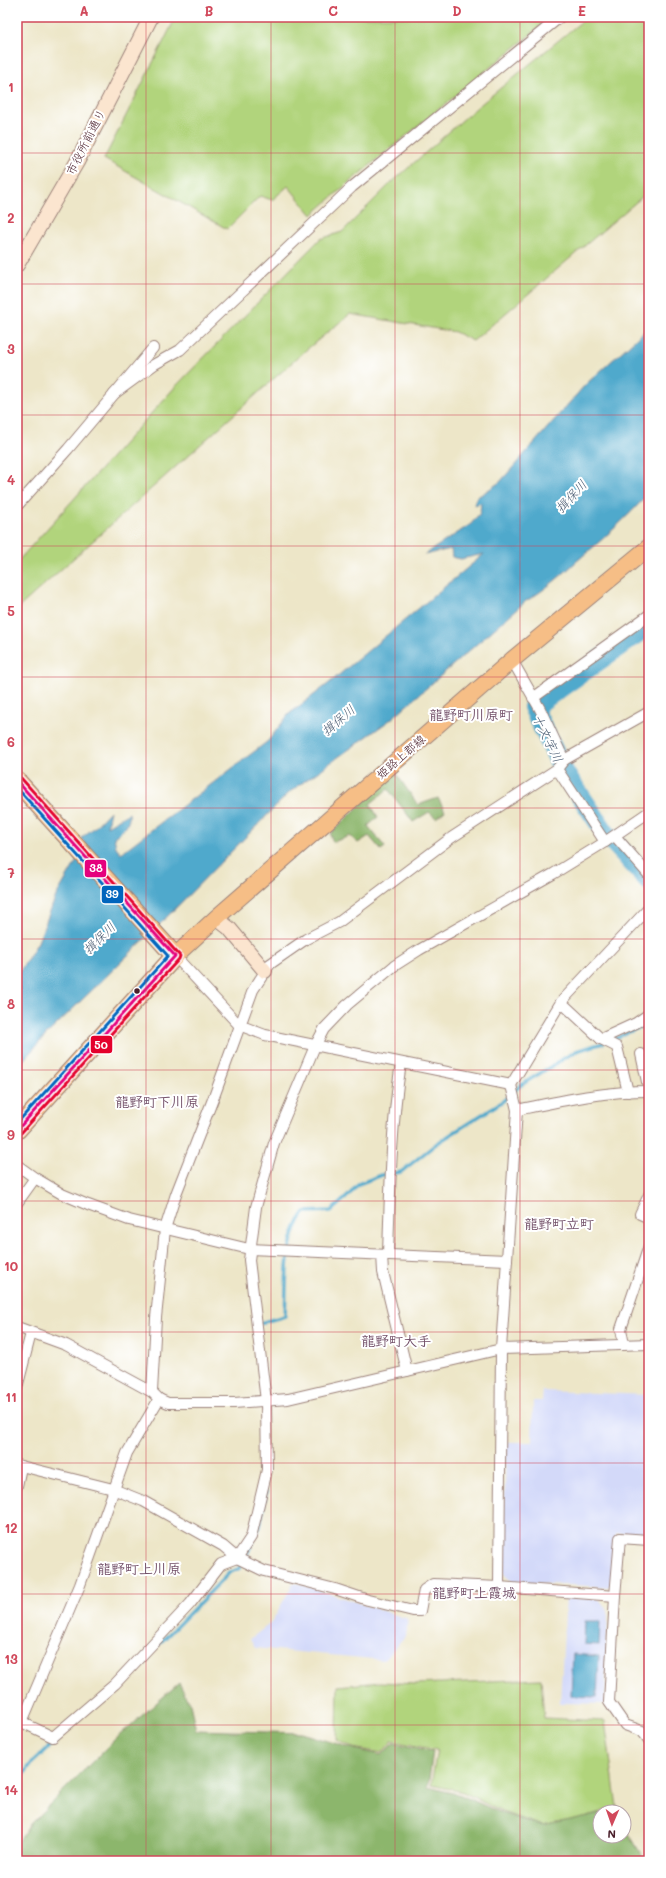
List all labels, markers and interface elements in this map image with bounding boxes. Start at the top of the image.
text: A [79,2,89,19]
text: B [205,2,214,19]
text: C [328,2,338,19]
text: D [452,2,462,19]
text: E [578,2,586,19]
text: 1 [8,78,14,95]
street label: 市役所前通り [62,106,109,177]
text: 2 [7,209,15,226]
text: 3 [7,340,15,357]
text: 4 [7,471,15,488]
water label: 揖保川 [551,476,590,516]
text: 5 [7,602,15,619]
water label: 揖保川 [317,700,358,739]
district label: 龍野町川原町 [429,705,513,724]
water label: 十文字川 [529,711,567,765]
street label: 姫路上郡線 [372,731,428,782]
text: 6 [7,733,15,750]
line badge: 38 [84,859,107,878]
text: 38 [89,860,103,875]
text: 7 [7,864,15,881]
line badge: 39 [101,885,124,904]
text: 39 [105,886,119,901]
water label: 揖保川 [79,918,118,957]
unlabelled marker [132,986,142,996]
text: 8 [7,995,15,1012]
line badge: 50 [90,1035,113,1054]
text: 50 [94,1037,108,1052]
district label: 龍野町下川原 [115,1092,199,1111]
text: 9 [7,1126,15,1143]
district label: 龍野町立町 [524,1214,594,1233]
text: 10 [4,1257,18,1274]
district label: 龍野町大手 [361,1331,431,1350]
text: 11 [5,1388,17,1405]
text: 12 [4,1519,18,1536]
district label: 龍野町上川原 [97,1559,181,1578]
district label: 龍野町上霞城 [432,1583,516,1602]
text: 13 [4,1650,18,1667]
text: 14 [4,1781,18,1798]
north arrow [592,1804,632,1844]
text: N [607,1827,616,1842]

